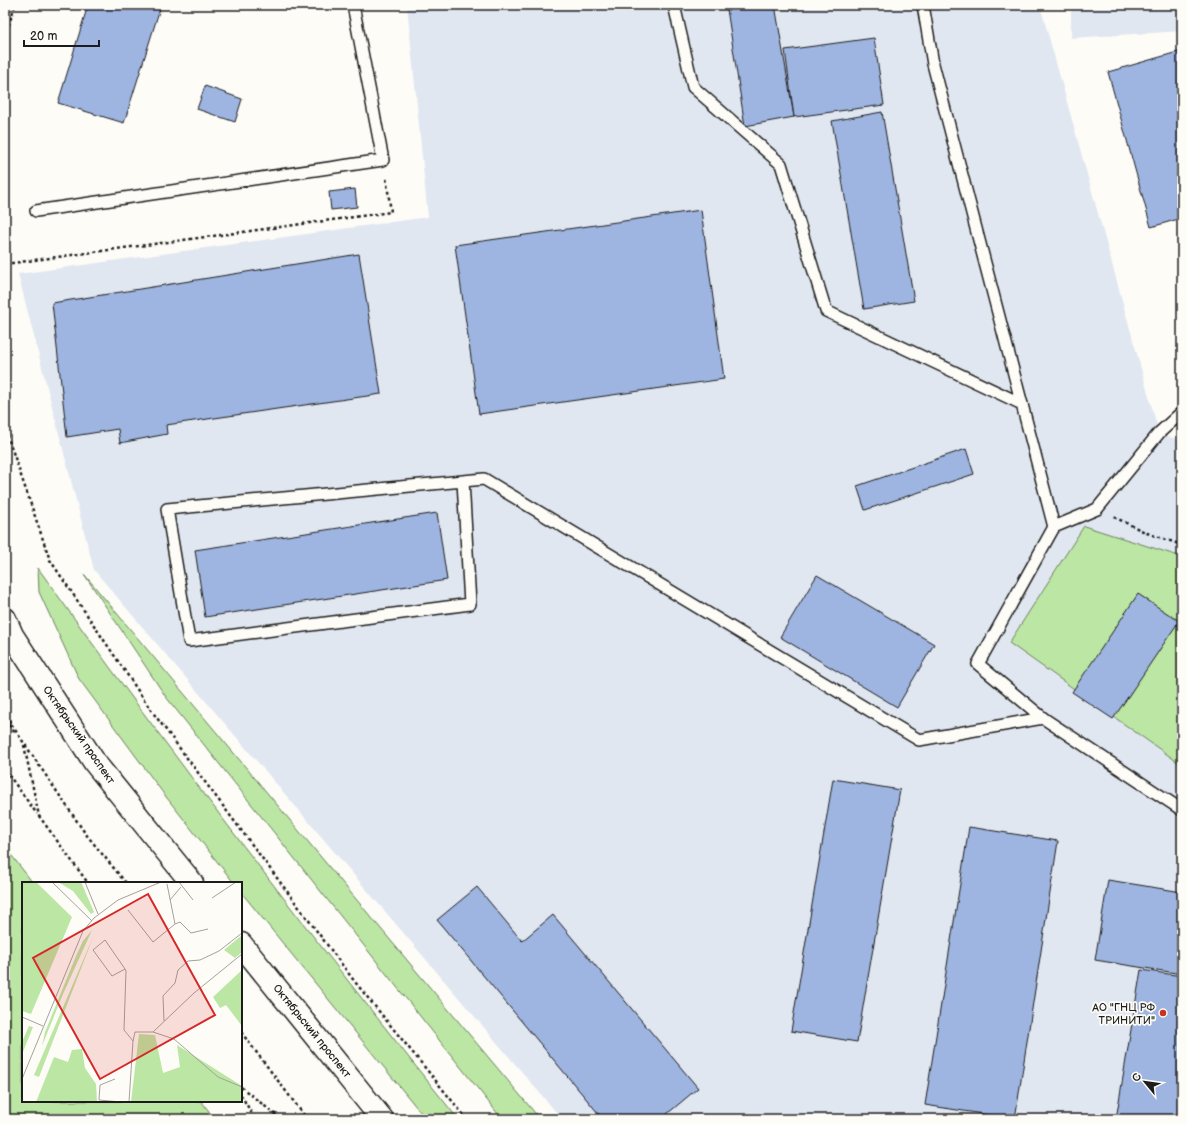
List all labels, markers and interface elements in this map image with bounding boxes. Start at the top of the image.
scale bar [24,22,99,48]
text: 20 m [30,29,57,44]
street label: Октябрьский проспект [40,684,118,786]
inset map [22,882,242,1102]
street label: Октябрьский проспект [270,982,354,1080]
place label: АО "ГНЦ РФ ТРИНИТИ" [1091,1001,1155,1027]
marker: АО "ГНЦ РФ ТРИНИТИ" [1158,1008,1168,1018]
north arrow [1125,1062,1165,1102]
text: С [1129,1071,1144,1084]

